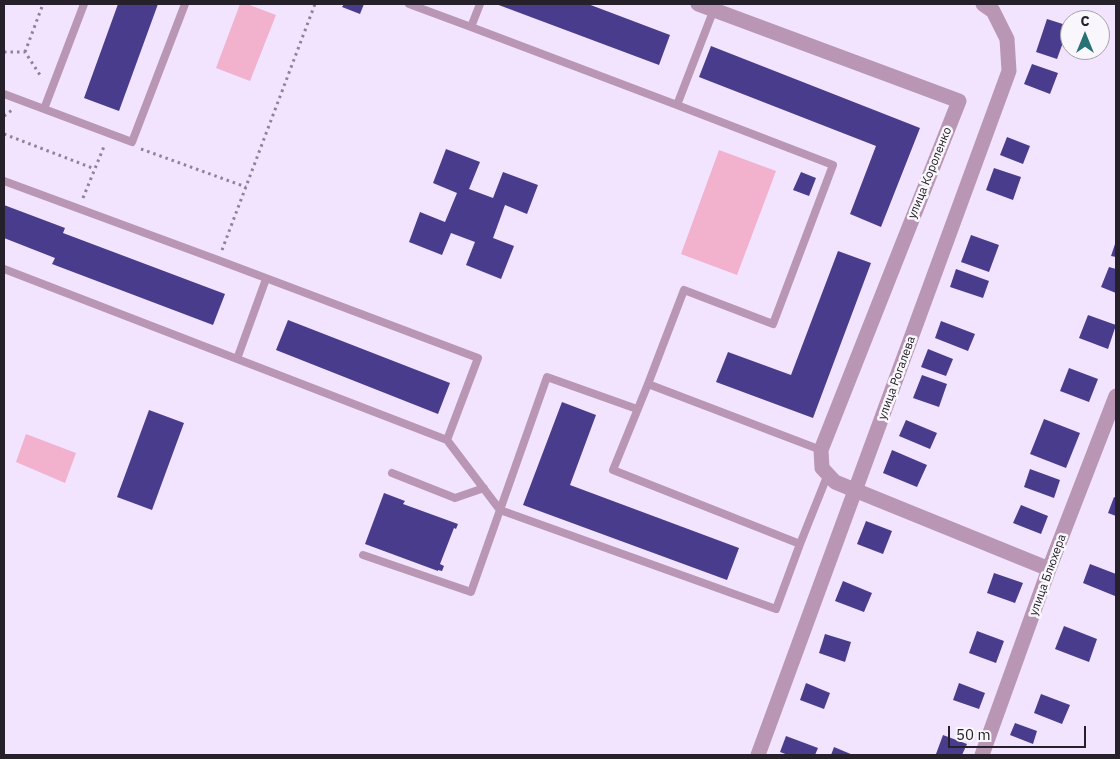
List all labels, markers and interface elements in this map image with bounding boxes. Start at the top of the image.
north arrow [1060,10,1110,60]
text: С [1080,12,1090,30]
street label: улица Короленко [905,125,955,221]
street label: улица Рогалева [875,334,919,422]
street label: улица Блюхера [1027,532,1069,618]
scale bar [950,716,1088,748]
text: 50 m [956,725,991,744]

